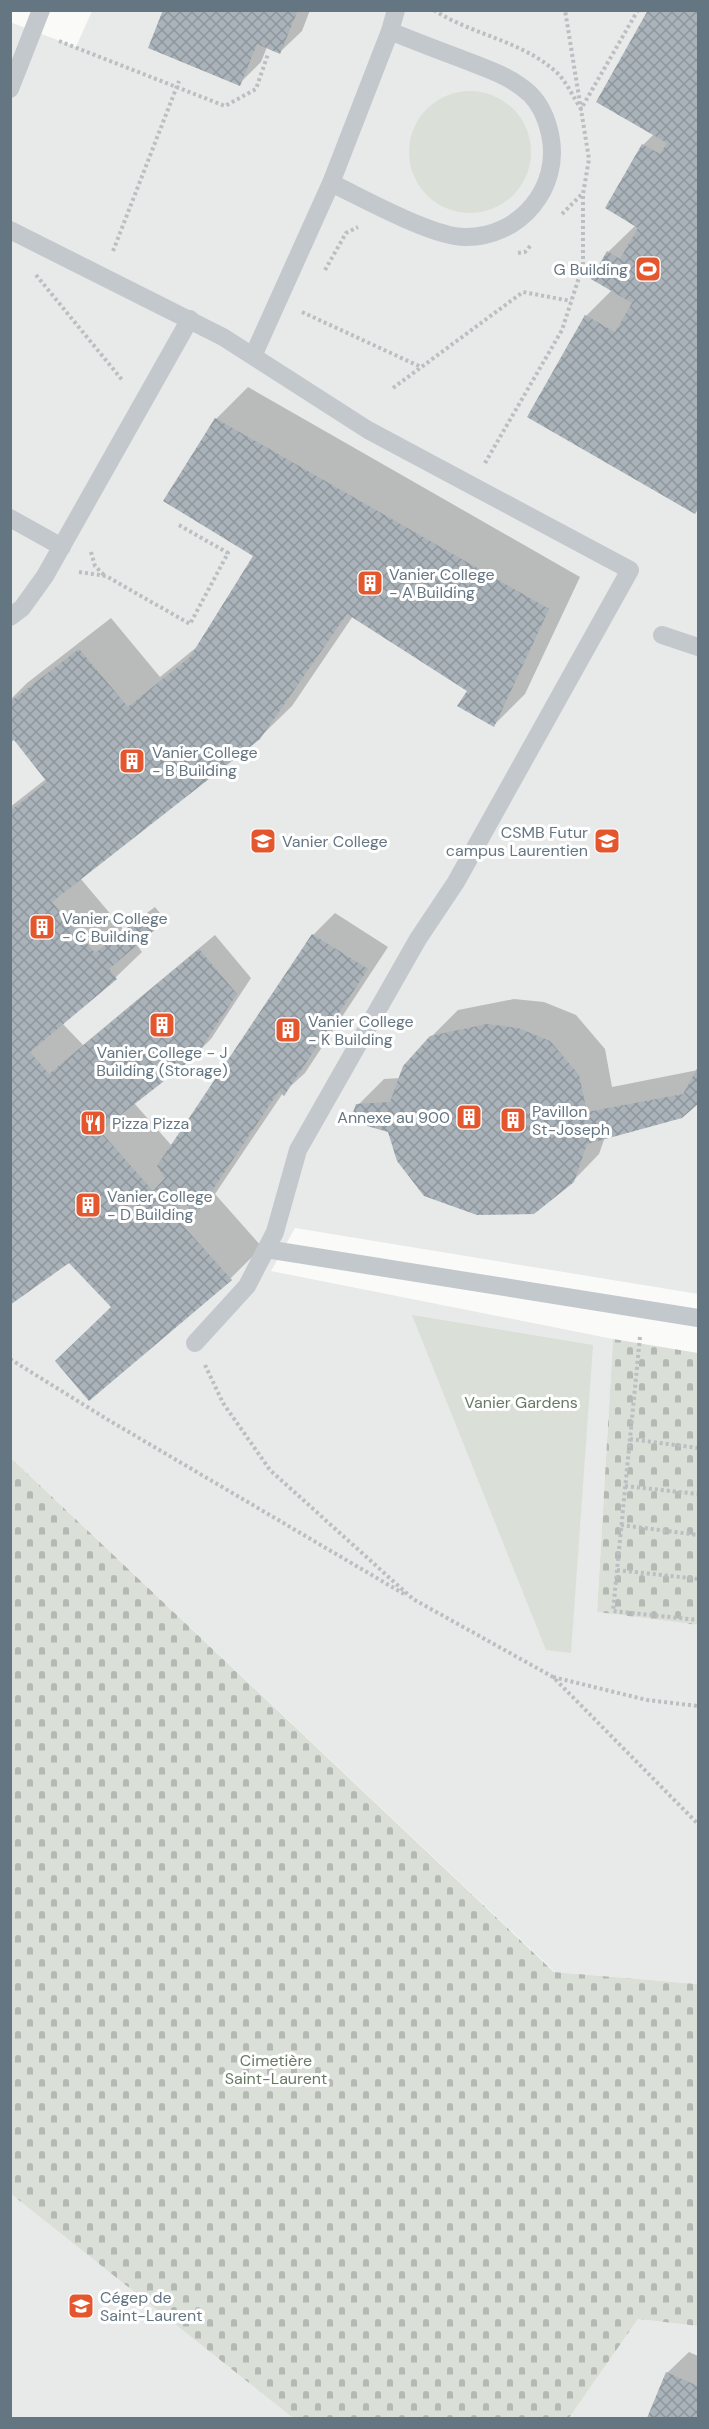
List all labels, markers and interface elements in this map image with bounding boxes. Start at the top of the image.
sports icon: G Building [633,254,663,284]
place label: G Building [553,259,628,280]
place label: Vanier College - A Building [389,564,495,603]
building icon: Vanier College - A Building [355,568,385,598]
place label: Vanier College - B Building [152,742,258,781]
building icon: Vanier College - B Building [117,746,147,776]
place label: CSMB Futur campus Laurentien [446,822,588,861]
school or university icon: Vanier College [248,826,278,856]
school or university icon: CSMB Futur campus Laurentien [592,826,622,856]
place label: Vanier College [282,831,388,852]
place label: Vanier College - C Building [62,908,168,947]
building icon: Vanier College - C Building [27,912,57,942]
building icon: Vanier College - J Building (Storage) [147,1010,177,1040]
place label: Vanier College - K Building [308,1011,414,1050]
building icon: Vanier College - K Building [273,1015,303,1045]
place label: Vanier College - J Building (Storage) [96,1042,228,1081]
place label: Pavillon St-Joseph [532,1101,610,1140]
building icon: Annexe au 900 [454,1102,484,1132]
building icon: Pavillon St-Joseph [498,1105,528,1135]
place label: Annexe au 900 [337,1107,450,1128]
restaurant icon: Pizza Pizza [78,1108,108,1138]
place label: Pizza Pizza [112,1113,189,1134]
place label: Vanier College - D Building [107,1186,213,1225]
building icon: Vanier College - D Building [73,1190,103,1220]
park label: Vanier Gardens [464,1392,578,1413]
park label: Cimetière Saint-Laurent [225,2050,327,2089]
place label: Cégep de Saint-Laurent [100,2287,202,2326]
school or university icon: Cégep de Saint-Laurent [66,2291,96,2321]

